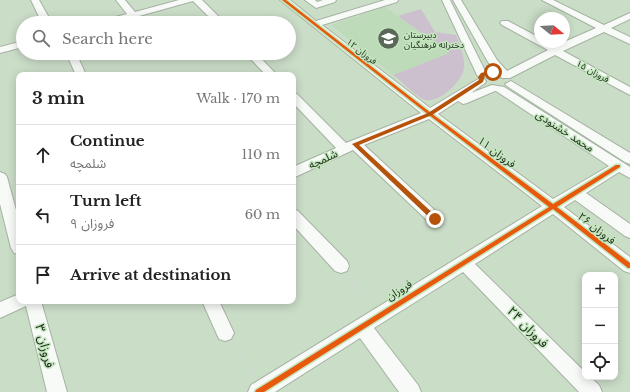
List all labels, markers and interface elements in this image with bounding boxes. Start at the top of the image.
north arrow [534,12,570,48]
search box [16,16,296,60]
school or university icon: دبیرستان دخترانه فرهنگیان [376,26,402,52]
icon: search [30,27,52,49]
text: Search here [62,29,153,48]
place label: دبیرستان دخترانه فرهنگیان [404,29,464,51]
street label: فروزان ۱۲ [344,36,380,67]
street label: فروزان ۱۵ [574,57,611,85]
route start [484,63,502,81]
text: 3 min [32,88,85,109]
text: Walk · 170 m [196,90,280,107]
street label: محمد خشنودی [533,107,597,155]
text: Continue [70,131,145,150]
street label: فروزان ۱۱ [475,133,519,171]
icon: ahead [32,144,54,166]
text: 110 m [241,146,280,163]
street label: شلمچه [306,146,341,173]
text: شلمچه [70,155,106,172]
text: Turn left [70,191,141,210]
icon: left [32,204,54,226]
text: 60 m [245,206,280,223]
street label: فروزان ۲۶ [575,209,619,247]
route end [426,210,444,228]
text: فروزان ۹ [70,215,114,232]
icon: arrive [32,264,54,286]
text: Arrive at destination [70,265,231,284]
map controls [582,272,618,380]
button: + [582,272,618,308]
street label: فروزان [383,277,415,303]
street label: فروزان ۲۴ [504,303,552,351]
button: − [582,308,618,344]
street label: فروزان ۳ [31,322,59,370]
button: locate [582,344,618,380]

